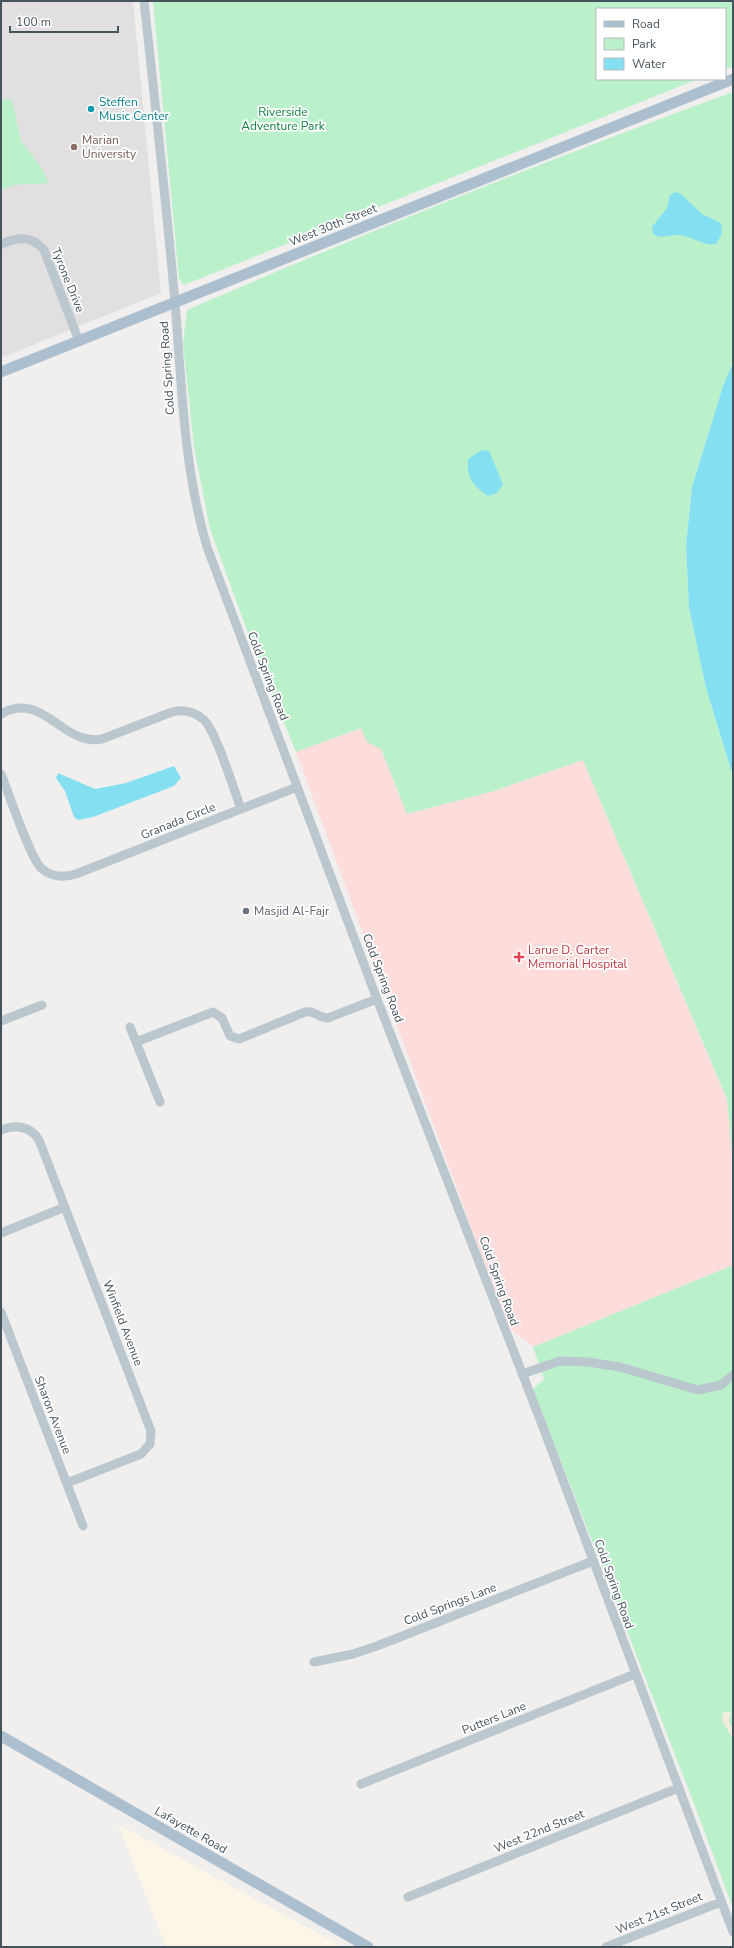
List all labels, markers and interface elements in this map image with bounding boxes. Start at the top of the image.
scale bar [10,8,118,34]
legend [596,8,726,80]
text: 100 m [16,14,51,30]
text: Road [632,16,660,32]
text: Park [632,36,657,52]
text: Water [632,56,666,72]
place label: Steffen Music Center [99,94,170,124]
marker: Steffen Music Center [86,104,96,114]
park label: Riverside Adventure Park [241,104,326,134]
place label: Marian University [82,132,137,162]
marker: Marian University [69,142,79,152]
street label: West 30th Street [287,200,380,250]
street label: Tyrone Drive [48,245,88,315]
street label: Cold Spring Road [156,320,178,416]
street label: Cold Spring Road [244,629,292,723]
street label: Granada Circle [138,799,218,843]
place label: Masjid Al-Fajr [254,903,330,919]
marker: Masjid Al-Fajr [241,906,251,916]
street label: Cold Spring Road [359,931,407,1025]
place label: Larue D. Carter Memorial Hospital [528,942,628,972]
marker: Larue D. Carter Memorial Hospital [513,951,525,963]
street label: Cold Spring Road [475,1234,523,1328]
street label: Winfield Avenue [99,1278,147,1368]
street label: Sharon Avenue [31,1374,75,1456]
street label: Cold Spring Road [590,1537,638,1631]
street label: Cold Springs Lane [401,1579,499,1629]
street label: Putters Lane [459,1698,529,1738]
street label: Lafayette Road [152,1803,230,1857]
street label: West 22nd Street [492,1805,587,1856]
street label: West 21st Street [613,1888,705,1938]

